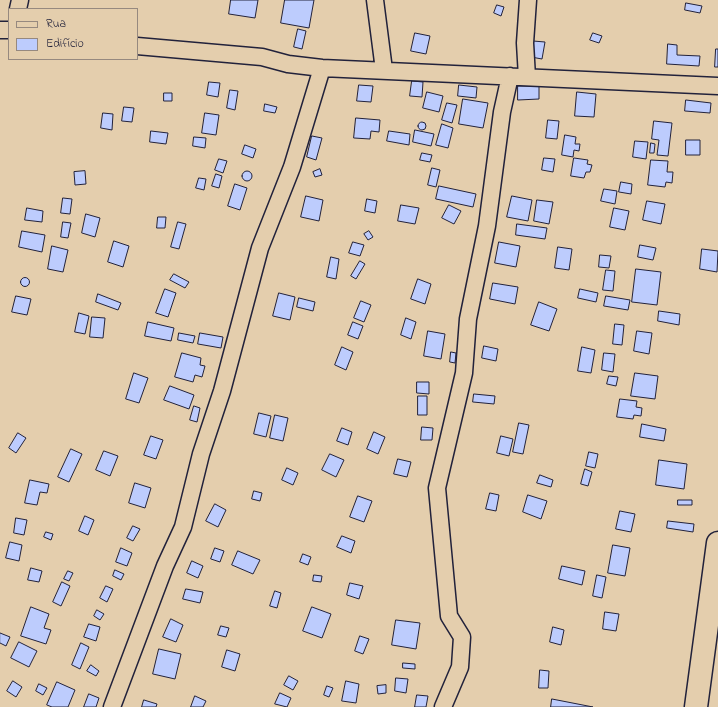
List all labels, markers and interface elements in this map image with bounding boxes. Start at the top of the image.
legend [8,8,138,60]
text: Rua [46,15,66,33]
text: Edifício [46,35,84,53]

